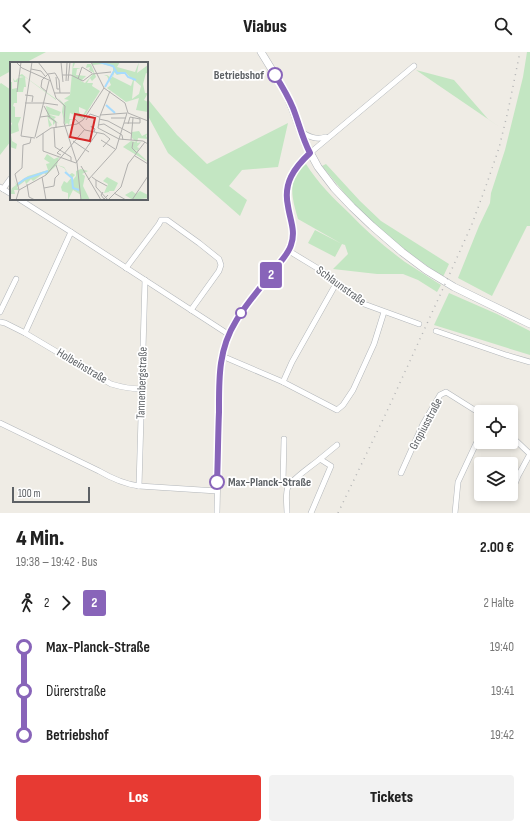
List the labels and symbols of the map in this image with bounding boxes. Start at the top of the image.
inset map [10,62,148,200]
marker: Betriebshof [267,67,283,83]
place label: Betriebshof [214,68,264,83]
line badge: 2 [258,262,284,288]
street label: Schlaunstraße [313,263,369,309]
unlabelled marker [235,307,247,319]
street label: Holbeinstraße [54,345,110,387]
street label: Tannenbergstraße [133,346,151,419]
street label: Gropiusstraße [406,395,446,452]
marker: Max-Planck-Straße [209,474,225,490]
place label: Max-Planck-Straße [228,475,311,490]
scale bar [12,485,90,504]

